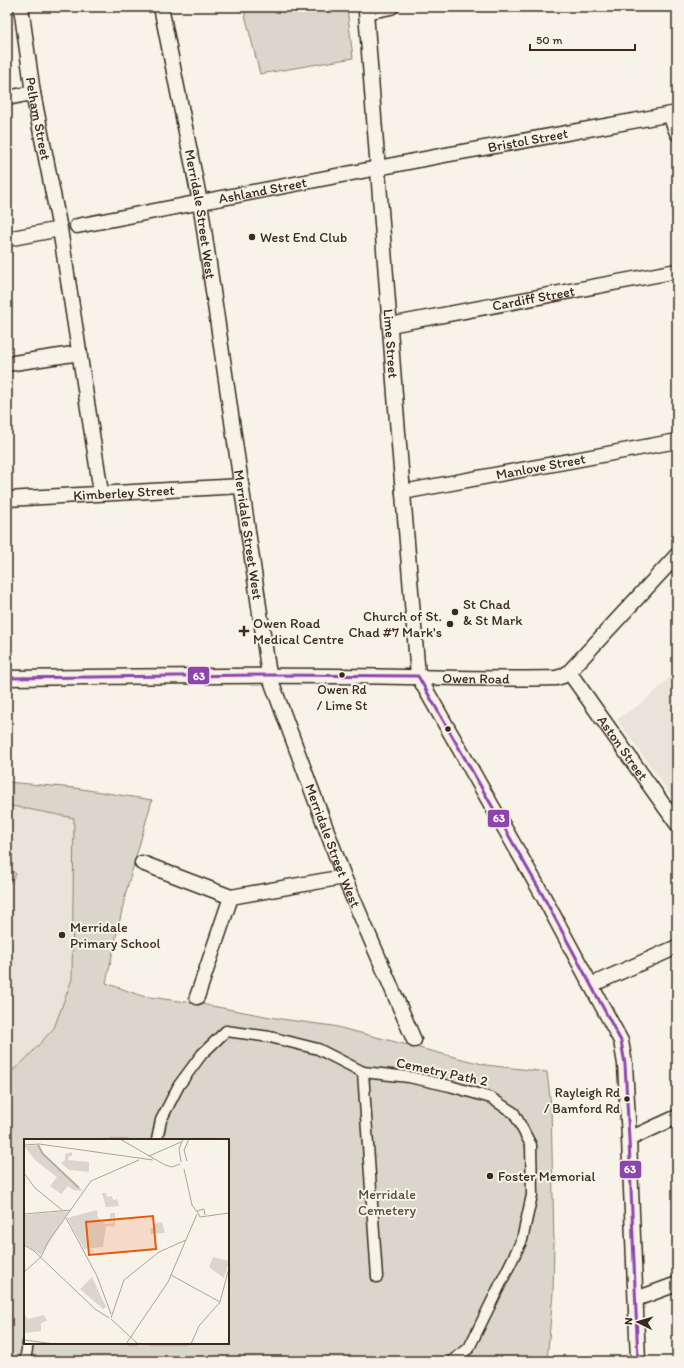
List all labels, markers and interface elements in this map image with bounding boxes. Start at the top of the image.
scale bar [530,26,635,52]
text: 50 m [536,33,562,47]
street label: Pelham Street [22,76,55,162]
street label: Bristol Street [486,124,569,156]
street label: Merridale Street West [181,148,220,280]
street label: Ashland Street [217,173,308,207]
place label: West End Club [260,229,347,246]
marker: West End Club [247,232,257,242]
street label: Cardiff Street [491,282,576,314]
street label: Lime Street [380,308,402,379]
street label: Manlove Street [494,450,587,483]
street label: Merridale Street West [231,469,266,601]
street label: Kimberley Street [73,481,175,504]
place label: St Chad & St Mark [463,596,523,629]
marker: St Chad & St Mark [450,607,460,617]
place label: Church of St. Chad #7 Mark's [348,608,442,641]
place label: Owen Road Medical Centre [253,615,344,648]
marker: Church of St. Chad #7 Mark's [445,619,455,629]
marker: Owen Road Medical Centre [238,625,250,637]
line badge: 63 [187,666,210,685]
street label: Owen Road [442,669,510,687]
text: 63 [193,670,205,683]
marker: Owen Rd / Lime St [337,670,347,680]
place label: Owen Rd / Lime St [317,682,367,713]
street label: Aston Street [594,712,652,784]
unlabelled marker [443,724,453,734]
street label: Merridale Street West [302,781,365,910]
line badge: 63 [487,809,510,828]
text: 63 [493,812,505,825]
place label: Merridale Primary School [70,919,161,952]
marker: Merridale Primary School [57,930,67,940]
street label: Cemetry Path 2 [395,1054,490,1090]
place label: Rayleigh Rd / Bamford Rd [544,1085,620,1116]
marker: Rayleigh Rd / Bamford Rd [622,1094,632,1104]
inset map [24,1139,229,1344]
line badge: 63 [619,1160,642,1179]
text: 63 [624,1163,636,1176]
place label: Foster Memorial [498,1168,595,1185]
marker: Foster Memorial [485,1171,495,1181]
park label: Merridale Cemetery [358,1186,417,1219]
north arrow [618,1302,658,1342]
text: N [622,1317,635,1325]

